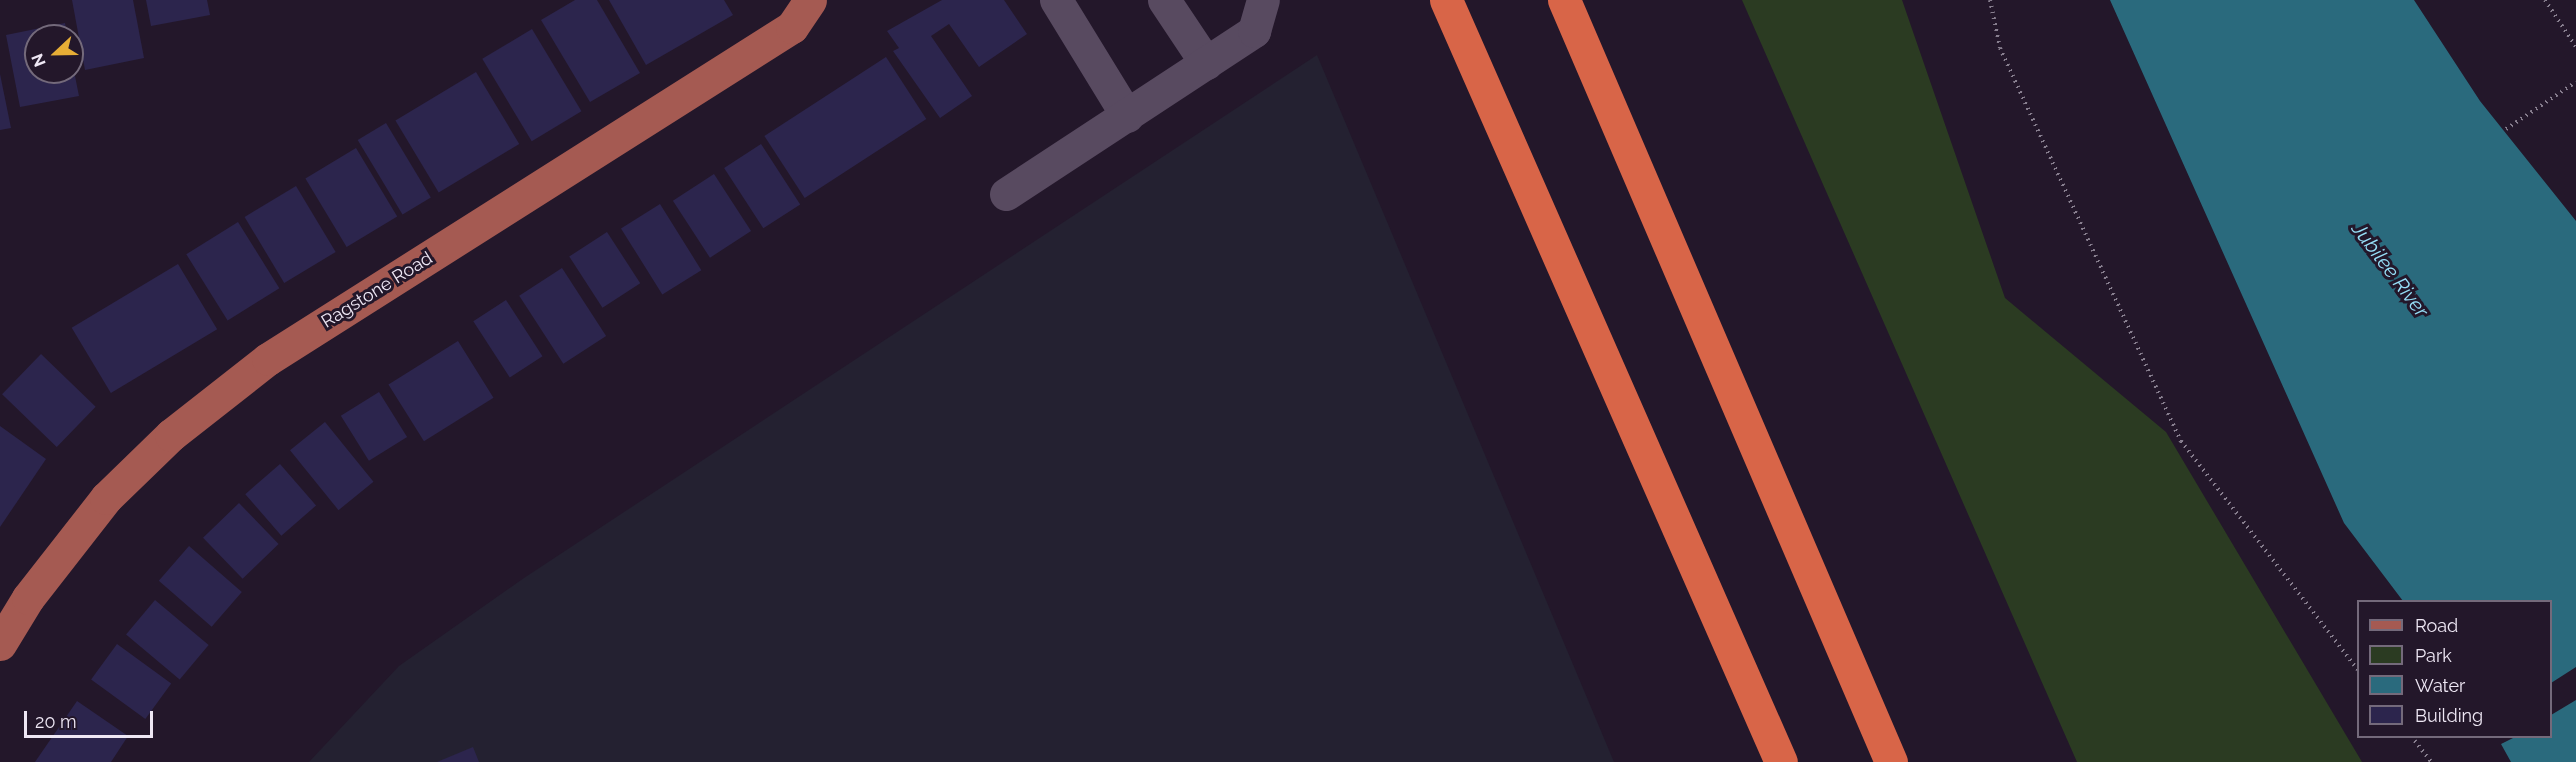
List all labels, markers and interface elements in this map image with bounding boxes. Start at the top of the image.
north arrow [24,24,84,84]
text: N [28,51,50,69]
water label: Jubilee River [2347,218,2433,322]
street label: Ragstone Road [318,247,436,333]
legend [2357,600,2552,738]
text: Road [2415,615,2458,636]
text: Park [2415,645,2452,666]
text: Water [2415,675,2465,696]
scale bar [27,699,156,737]
text: Building [2415,705,2483,726]
text: 20 m [35,711,77,732]

